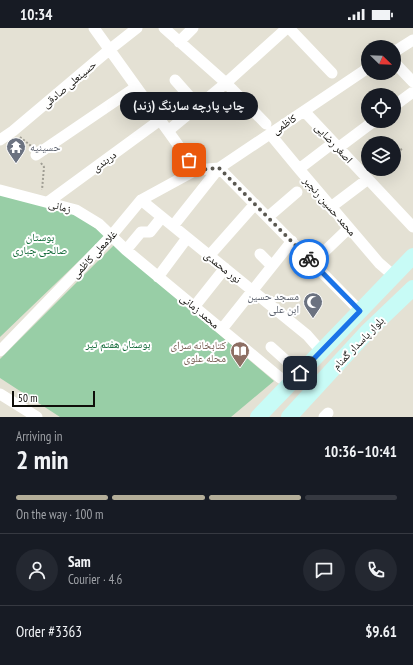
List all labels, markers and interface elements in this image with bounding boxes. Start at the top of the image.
text: 10:34 [20,5,52,24]
north arrow [361,40,401,80]
map controls [361,40,401,176]
street label: حسینعلی صادقی [39,57,99,111]
button: locate [361,88,401,128]
callout: چاپ پارچه سارنگ (زند) [120,92,258,120]
text: چاپ پارچه سارنگ (زند) [133,97,245,114]
street label: کاظمی [269,110,299,137]
street label: اصغر رضایی [312,120,356,166]
temple icon: حسینیه [5,136,27,164]
button: layers [361,136,401,176]
place label: حسینیه [30,140,60,154]
pin [172,143,206,177]
street label: دربندی [89,147,119,175]
icon: bag [178,149,200,171]
street label: محمد حسین رنجبر [300,173,359,238]
street label: زمانی [47,196,73,216]
street label: غلامعلی کاظمی [68,227,120,281]
park label: بوستان صالحی جباری [12,230,68,257]
courier [289,239,329,279]
street label: نور محمدی [202,248,244,286]
icon: bike [298,248,320,270]
place label: مسجد حسین ابن علی [247,289,299,316]
street label: محمد زمانی [177,291,223,331]
mosque icon: مسجد حسین ابن علی [302,291,324,319]
street label: بلوار پاسدار گمنام [329,313,387,373]
park label: بوستان هفتم تیر [84,337,151,352]
place label: کتابخانه سرای محله علوی [170,338,226,365]
library icon: کتابخانه سرای محله علوی [229,340,251,368]
pin [283,356,317,390]
icon: home [289,362,311,384]
scale bar [12,389,95,408]
text: 50 m [18,391,37,405]
text: Arriving in [16,428,63,445]
text: 10:36–10:41 [324,442,397,461]
text: 2 min [16,443,69,476]
text: On the way · 100 m [16,506,103,523]
button: person [16,549,58,591]
button: chat [303,549,345,591]
button: phone [355,549,397,591]
text: Sam [68,552,91,571]
text: Courier · 4.6 [68,571,122,588]
text: Order #3363 [16,622,82,641]
text: $9.61 [365,622,397,641]

